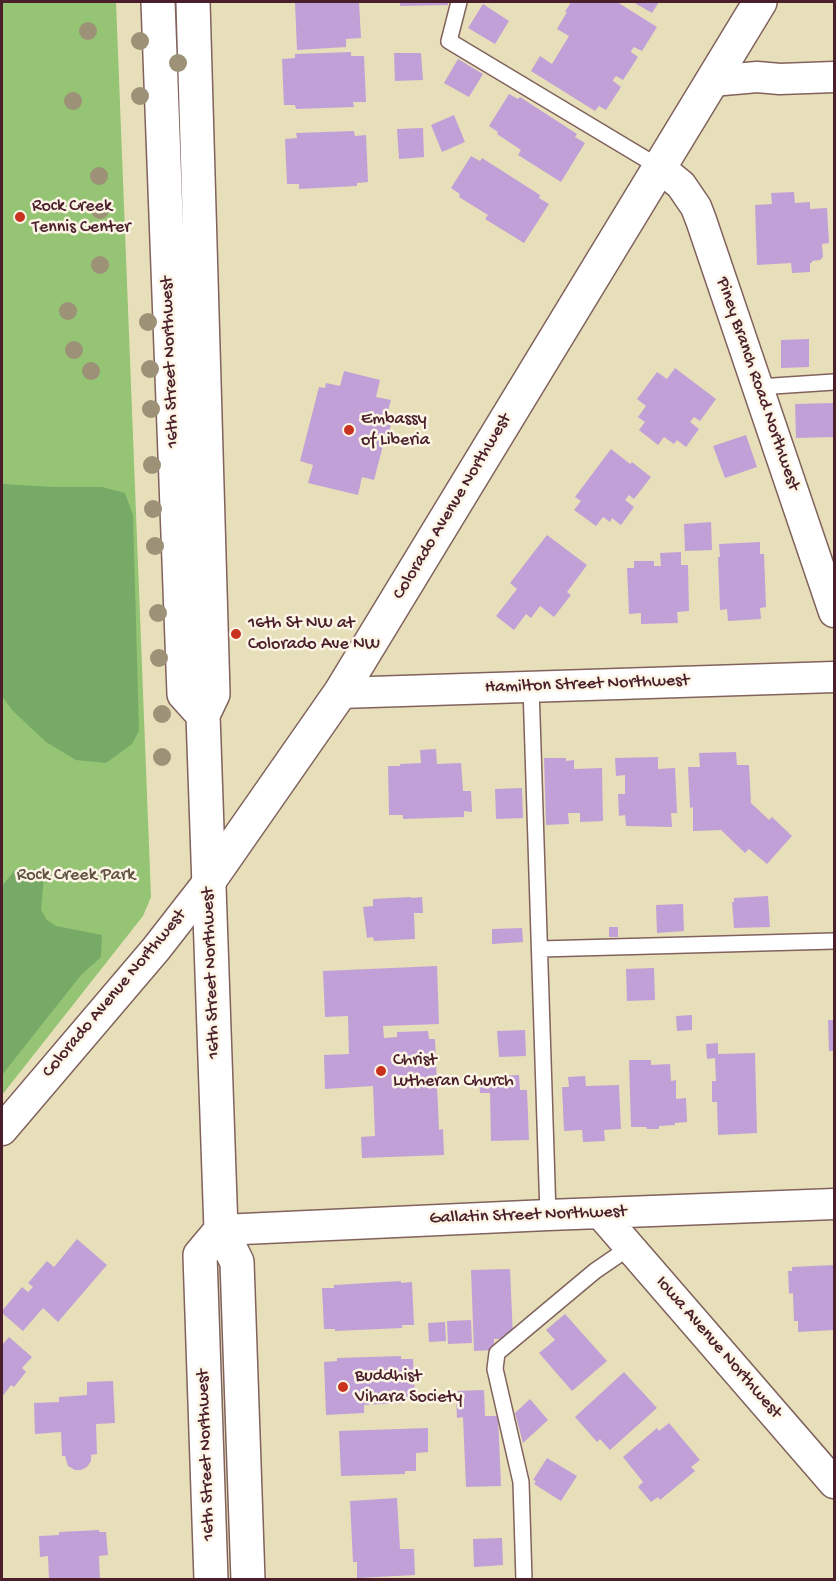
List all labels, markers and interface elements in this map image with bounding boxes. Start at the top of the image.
place label: Rock Creek Tennis Center [32,196,131,238]
marker: Rock Creek Tennis Center [13,210,27,224]
street label: Piney Branch Road Northwest [710,274,804,494]
street label: 16th Street Northwest [157,276,185,448]
place label: Embassy of Liberia [361,409,430,452]
street label: Colorado Avenue Northwest [389,410,517,604]
marker: Embassy of Liberia [342,423,356,437]
place label: 16th St NW at Colorado Ave NW [248,613,380,656]
marker: 16th St NW at Colorado Ave NW [229,627,243,641]
street label: Hamilton Street Northwest [484,671,690,699]
park label: Rock Creek Park [17,865,135,887]
street label: 16th Street Northwest [198,887,226,1059]
street label: Colorado Avenue Northwest [38,905,192,1083]
place label: Christ Lutheran Church [393,1050,514,1092]
marker: Christ Lutheran Church [374,1064,388,1078]
street label: Gallatin Street Northwest [429,1202,627,1230]
street label: Iowa Avenue Northwest [650,1272,786,1424]
place label: Buddhist Vihara Society [355,1366,462,1408]
street label: 16th Street Northwest [193,1369,221,1541]
marker: Buddhist Vihara Society [336,1380,350,1394]

